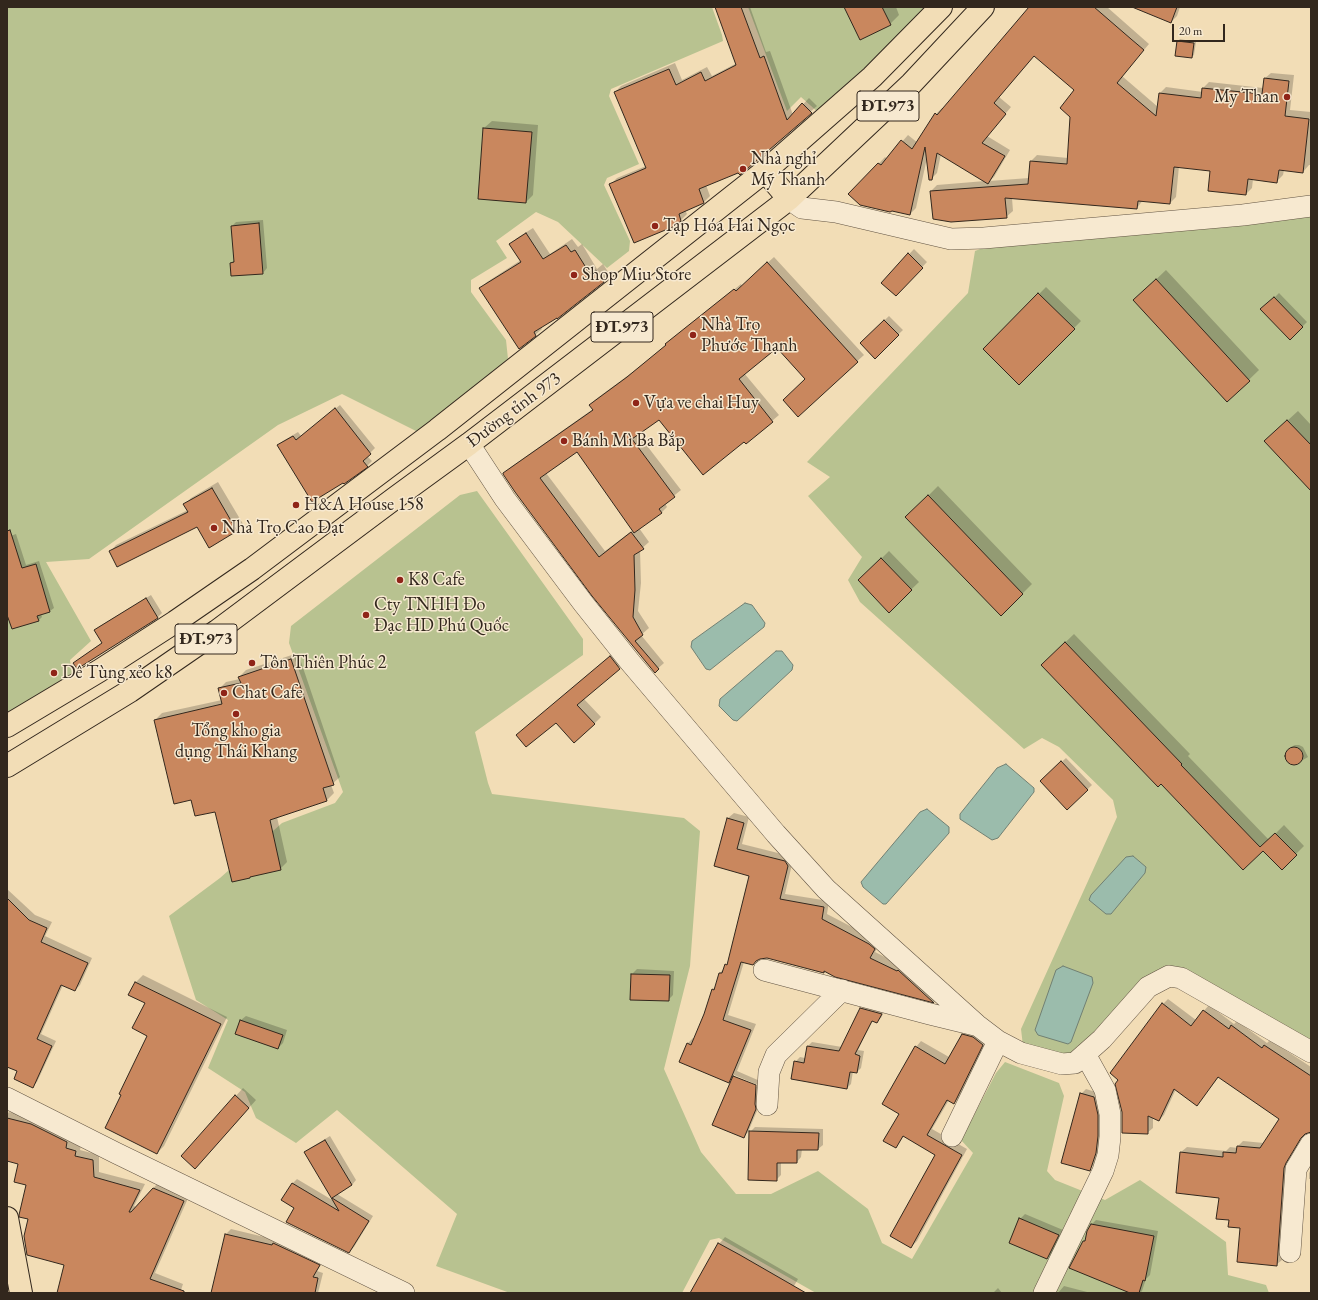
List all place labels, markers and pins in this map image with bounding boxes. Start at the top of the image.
place label: My Than [1214,86,1279,108]
marker: My Than [1282,92,1292,102]
place label: Nhà nghỉ Mỹ Thanh [751,148,825,190]
marker: Nhà nghỉ Mỹ Thanh [738,164,748,174]
place label: Tạp Hóa Hai Ngọc [663,215,795,237]
marker: Tạp Hóa Hai Ngọc [650,221,660,231]
place label: Shop Miu Store [582,264,691,286]
marker: Shop Miu Store [569,270,579,280]
place label: Nhà Trọ Phước Thạnh [701,314,798,356]
marker: Nhà Trọ Phước Thạnh [688,330,698,340]
place label: Vựa ve chai Huy [644,392,759,414]
marker: Vựa ve chai Huy [631,398,641,408]
place label: Bánh Mì Ba Bắp [572,430,685,452]
marker: Bánh Mì Ba Bắp [559,436,569,446]
place label: H&A House 158 [304,494,424,516]
marker: H&A House 158 [291,500,301,510]
place label: Nhà Trọ Cao Đạt [222,517,344,539]
marker: Nhà Trọ Cao Đạt [209,523,219,533]
place label: K8 Cafe [408,569,465,591]
marker: K8 Cafe [395,575,405,585]
place label: Cty TNHH Đo Đạc HD Phú Quốc [374,594,509,636]
marker: Cty TNHH Đo Đạc HD Phú Quốc [361,610,371,620]
place label: Tôn Thiên Phúc 2 [260,652,386,674]
marker: Tôn Thiên Phúc 2 [247,658,257,668]
place label: Dê Tùng xẻo k8 [62,662,172,684]
marker: Dê Tùng xẻo k8 [49,668,59,678]
place label: Chat Cafe [232,682,303,704]
marker: Chat Cafe [219,688,229,698]
marker: Tổng kho gia dụng Thái Khang [231,709,241,719]
place label: Tổng kho gia dụng Thái Khang [175,720,297,762]

